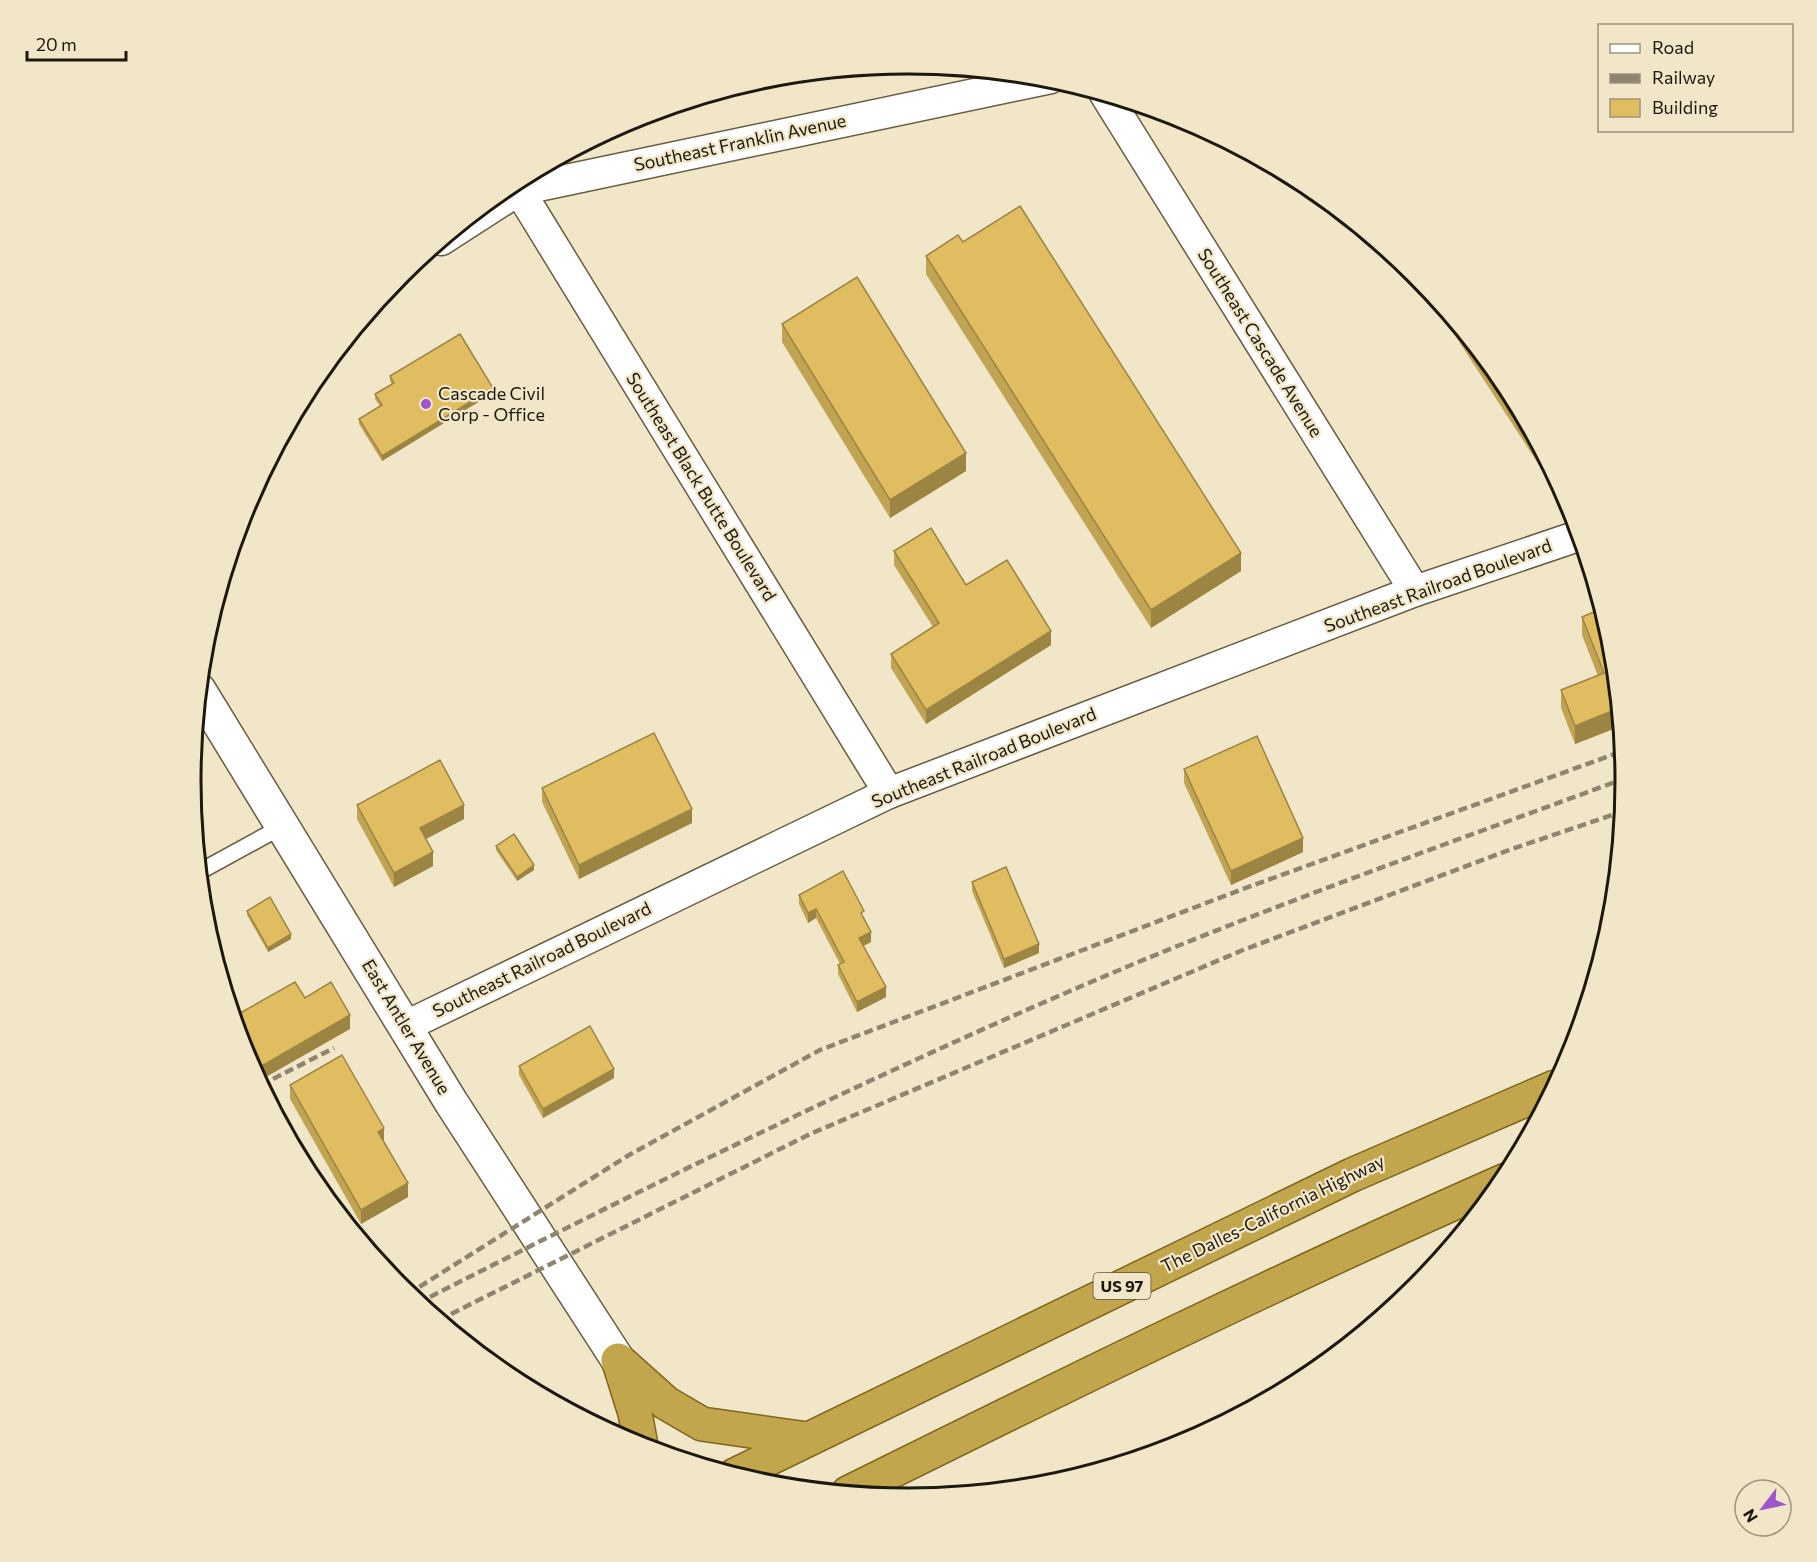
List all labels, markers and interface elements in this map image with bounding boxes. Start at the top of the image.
scale bar [27,24,126,62]
legend [1598,24,1793,132]
text: 20 m [36,33,77,55]
text: Road [1652,36,1694,58]
text: Railway [1652,66,1715,88]
text: Building [1652,96,1718,118]
street label: Southeast Franklin Avenue [632,109,848,175]
street label: Southeast Cascade Avenue [1194,244,1328,441]
street label: Southeast Black Butte Boulevard [622,368,782,605]
place label: Cascade Civil Corp - Office [438,382,545,425]
marker: Cascade Civil Corp - Office [419,397,433,411]
street label: Southeast Railroad Boulevard [1321,534,1554,637]
street label: Southeast Railroad Boulevard [868,702,1099,812]
street label: Southeast Railroad Boulevard [429,897,654,1022]
street label: East Antler Avenue [358,955,456,1098]
street label: The Dalles-California Highway [1157,1149,1388,1277]
road number: US 97 [1094,1273,1150,1299]
north arrow [1733,1478,1793,1538]
text: N [1739,1506,1761,1526]

